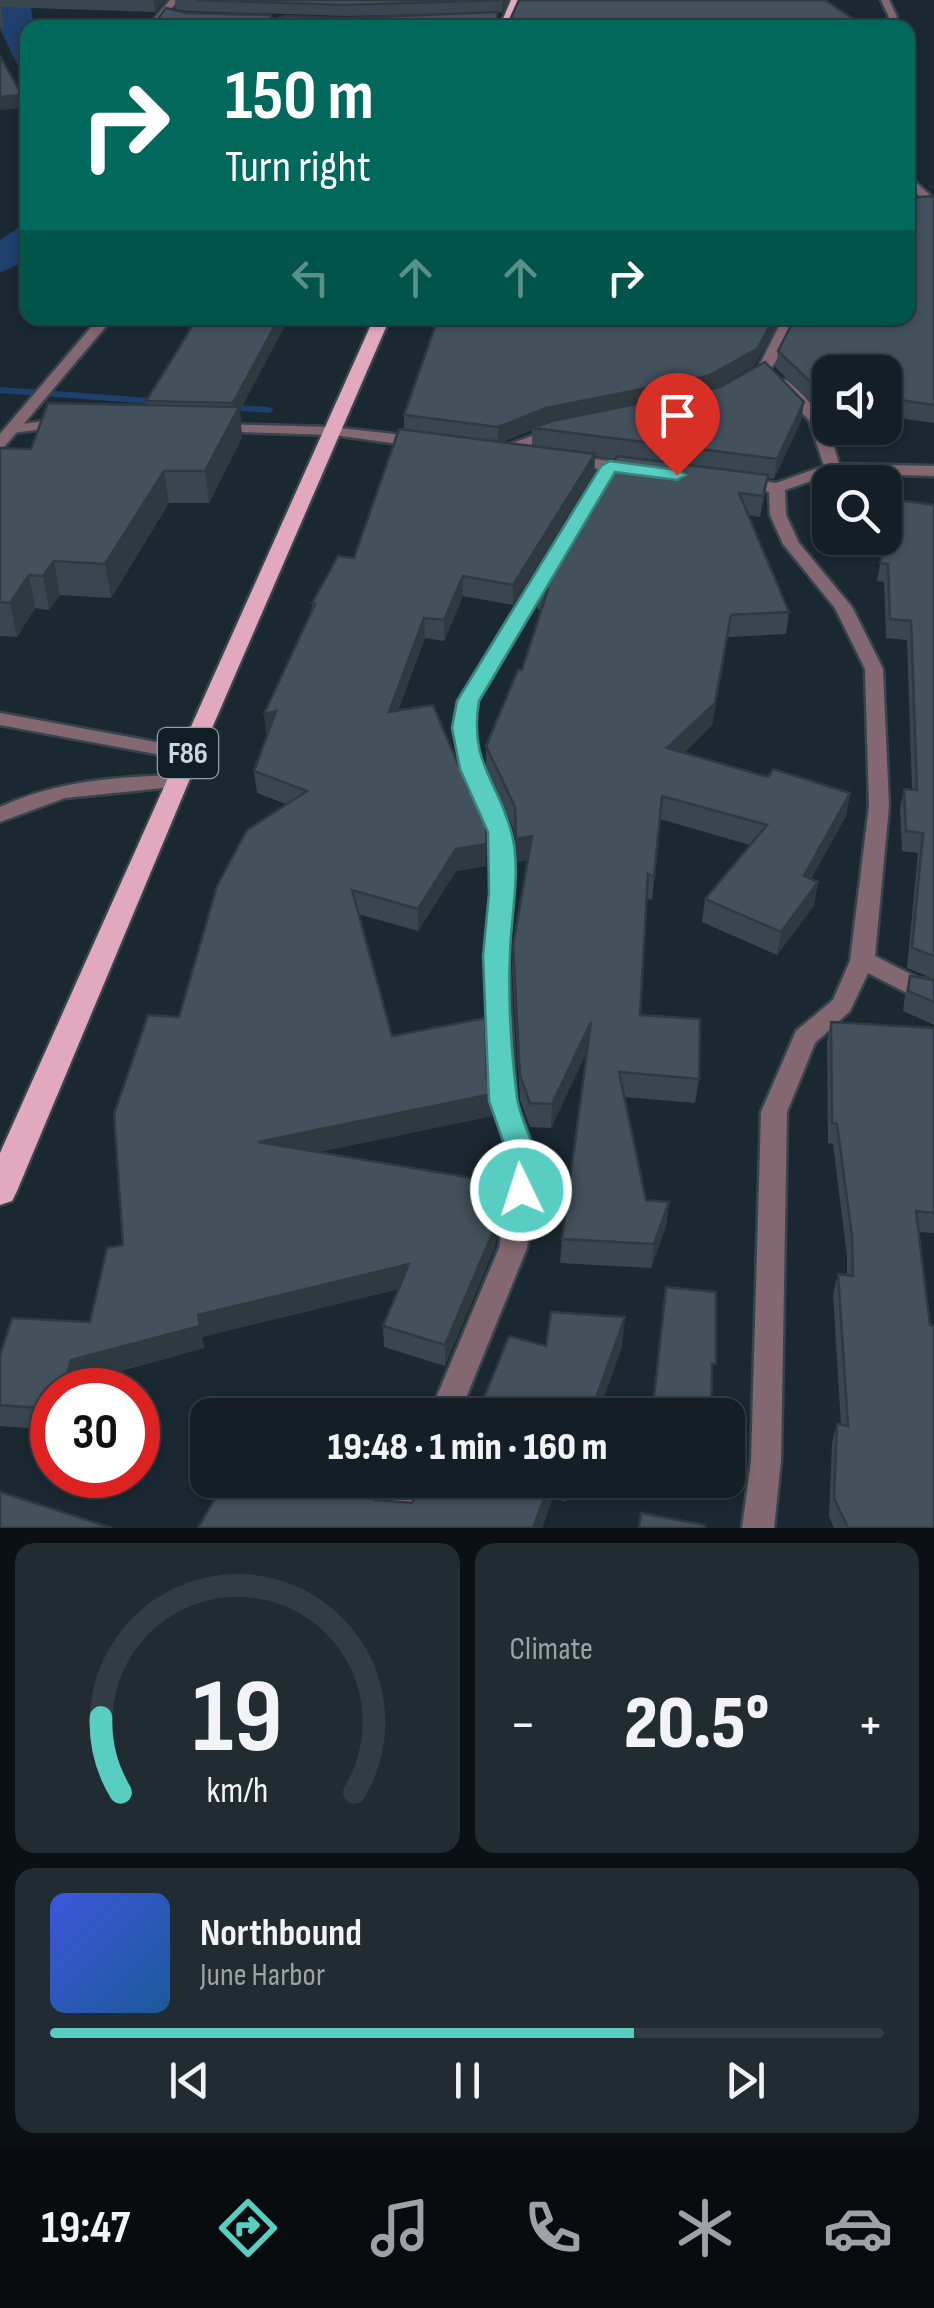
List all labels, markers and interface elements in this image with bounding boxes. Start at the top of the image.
text: 150 m [225,55,374,139]
icon: right [60,60,190,190]
text: Turn right [225,140,371,195]
icon: left [283,250,338,305]
icon: ahead [388,250,443,305]
icon: ahead [493,250,548,305]
icon: right [598,250,653,305]
map controls [812,355,902,555]
button: sound [812,355,902,445]
pin [635,373,720,476]
icon: arrive [650,388,705,443]
button: search [812,465,902,555]
road number: F86 [158,728,218,778]
position arrow [469,1138,573,1242]
speed limit sign: 30 [30,1368,160,1498]
text: 19:48 · 1 min · 160 m [328,1425,607,1470]
text: Climate [510,1630,593,1669]
text: 19 [192,1656,282,1781]
text: 20.5° [624,1679,770,1770]
text: − [510,1692,536,1759]
text: + [857,1692,884,1759]
text: km/h [206,1770,268,1813]
text: Northbound [200,1911,362,1956]
text: June Harbor [200,1956,325,1995]
icon: previous [162,2053,217,2108]
icon: pause [440,2053,495,2108]
icon: next [718,2053,773,2108]
icon: directions [213,2193,283,2263]
icon: music [365,2193,435,2263]
icon: phone [518,2193,588,2263]
icon: climate [670,2193,740,2263]
icon: car [823,2193,893,2263]
text: 19:47 [41,2201,130,2256]

